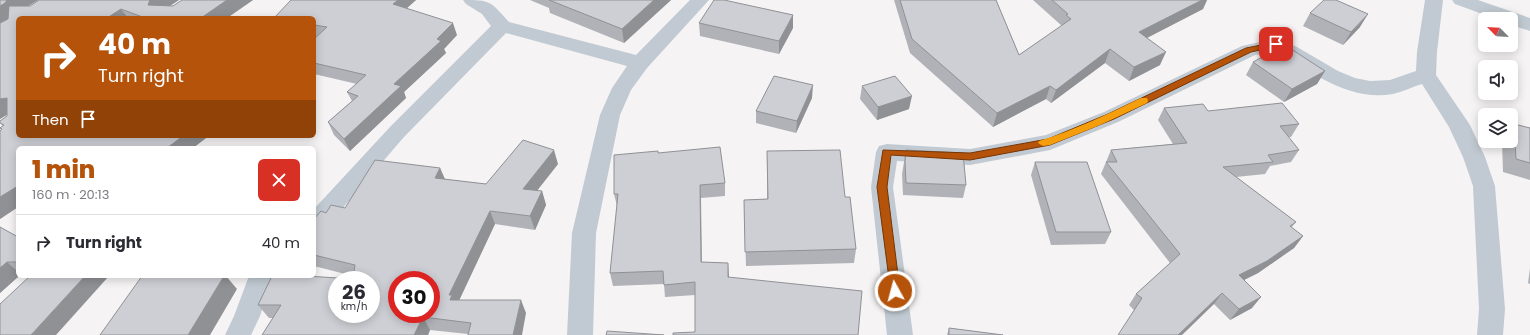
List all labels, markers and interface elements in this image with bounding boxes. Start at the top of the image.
north arrow [1478,12,1518,52]
map controls [1478,12,1518,148]
text: 40 m [98,25,171,64]
pin [1259,27,1293,61]
icon: right [32,32,84,84]
icon: arrive [1265,33,1287,55]
button: sound [1478,60,1518,100]
text: Turn right [98,63,184,88]
icon: arrive [77,108,99,130]
button: layers [1478,108,1518,148]
text: Then [32,109,69,130]
text: 1 min [32,153,95,186]
button: close [258,159,300,201]
text: 160 m · 20:13 [32,185,109,204]
icon: right [32,232,54,254]
text: Turn right [66,232,142,253]
text: 40 m [262,232,300,253]
position arrow [874,270,916,312]
speed limit sign: 30 [388,271,440,323]
text: 26 [342,278,366,306]
text: km/h [341,299,367,314]

